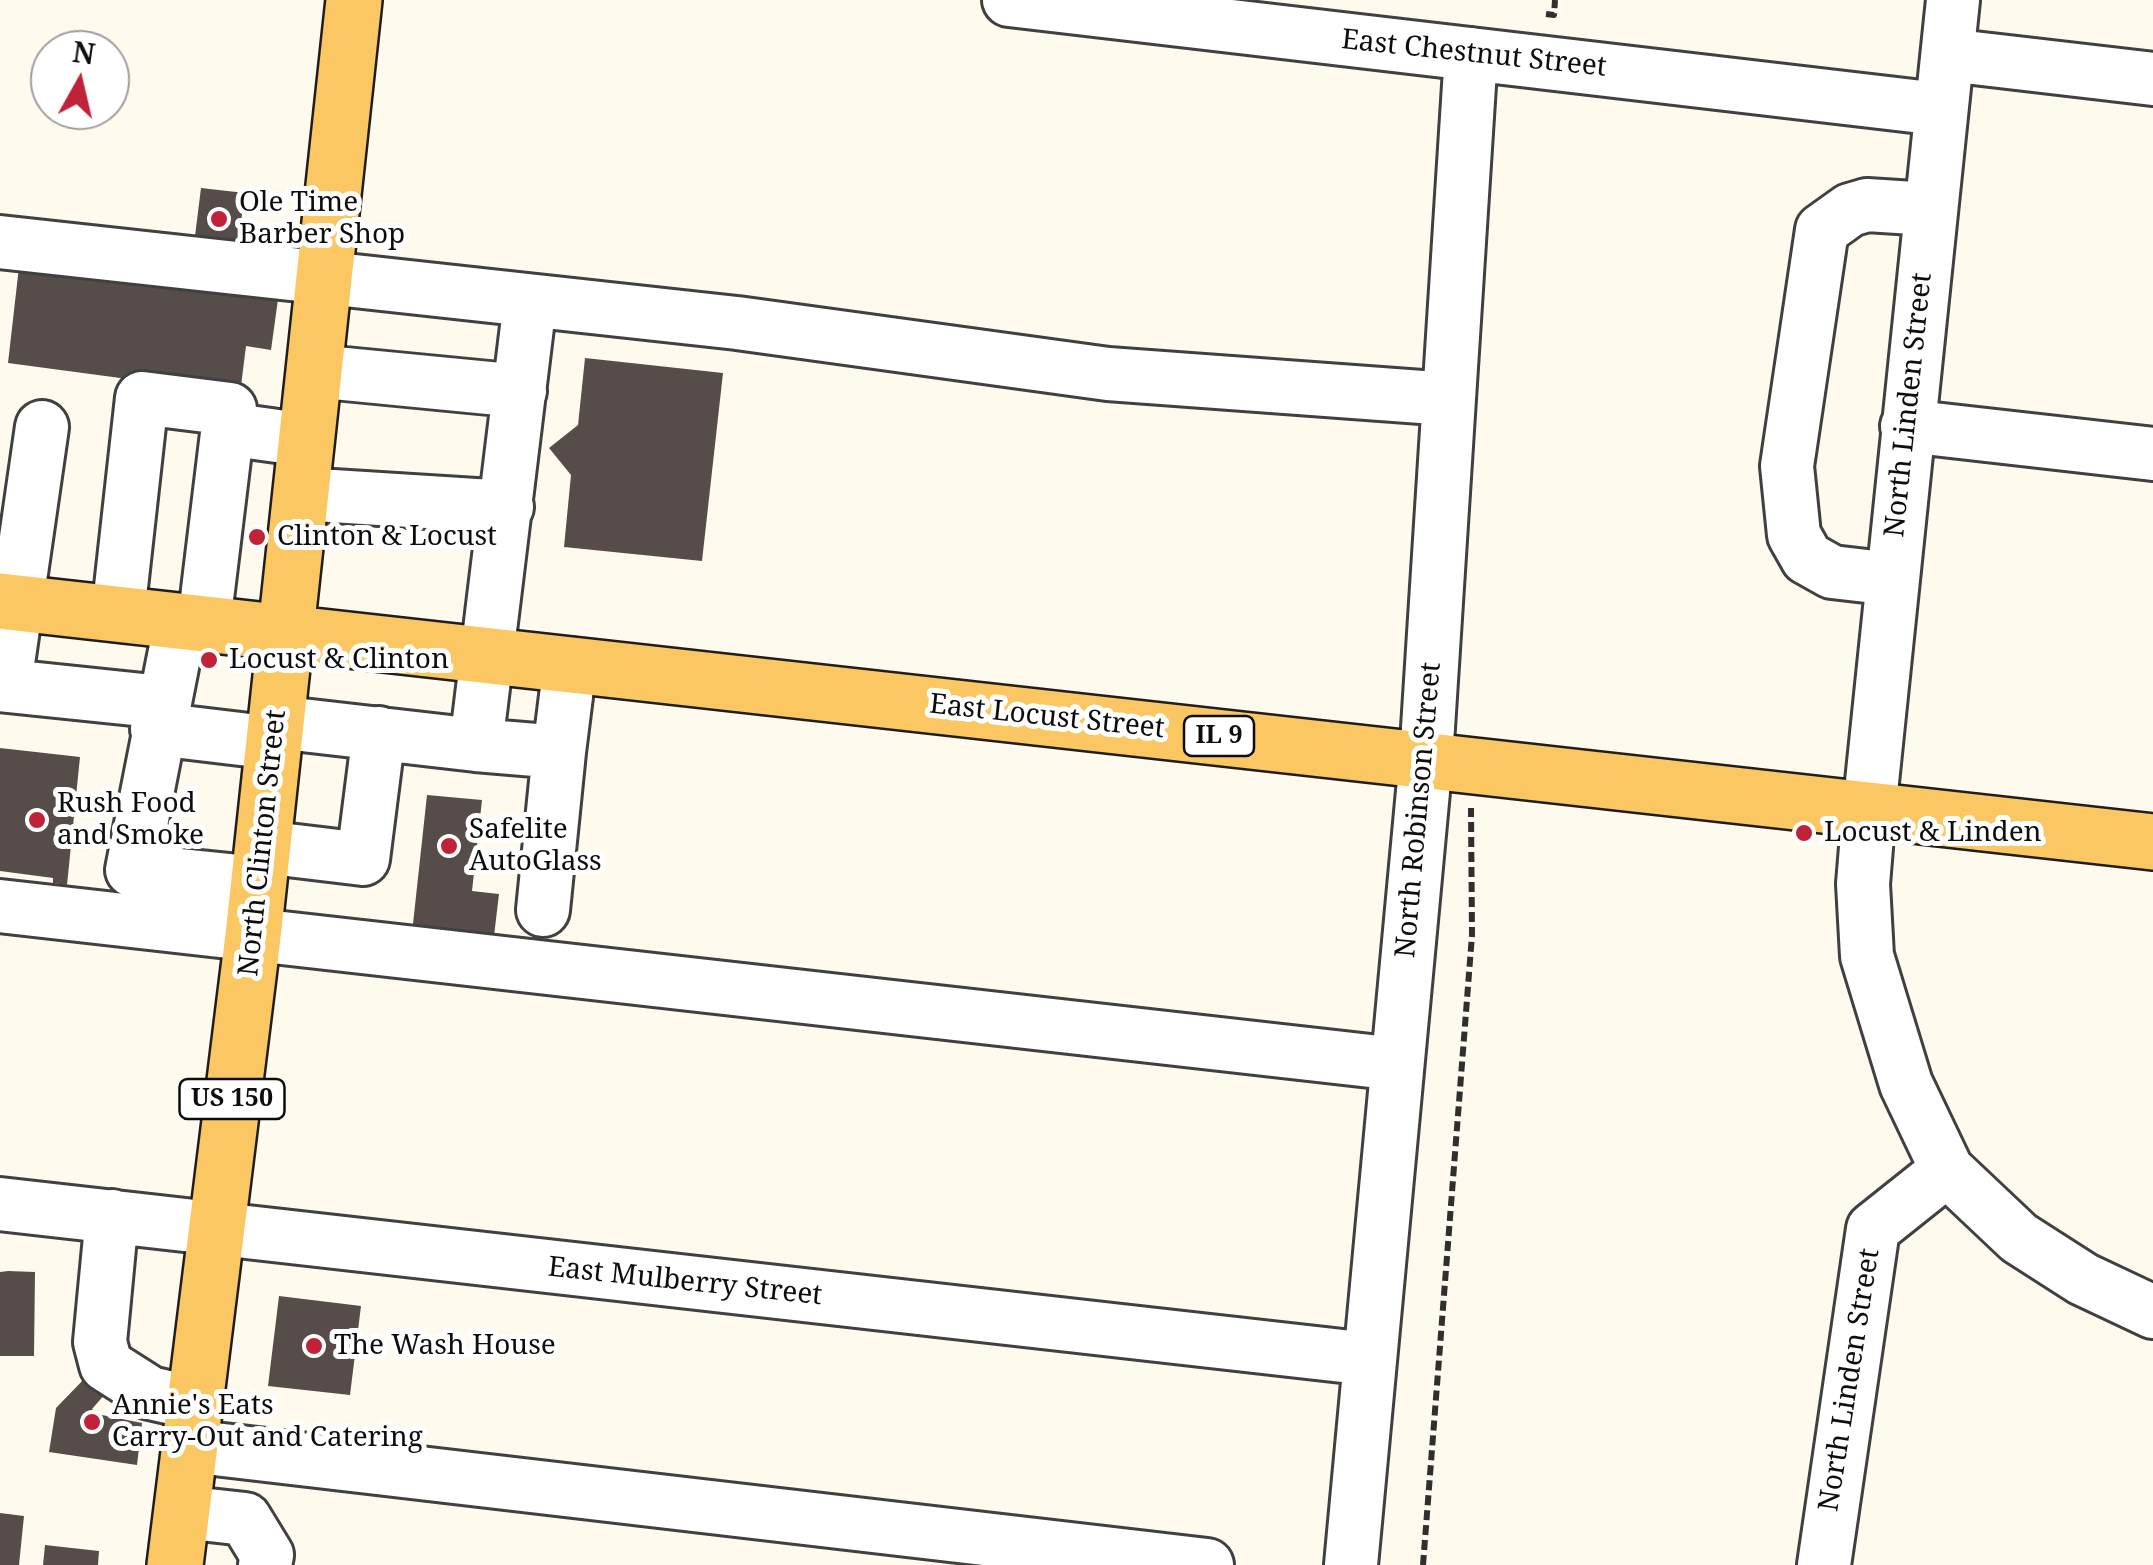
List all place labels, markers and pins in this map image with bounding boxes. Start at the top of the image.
place label: Ole Time Barber Shop [239,186,405,252]
marker: Ole Time Barber Shop [208,208,230,230]
place label: Clinton & Locust [277,520,497,554]
marker: Clinton & Locust [246,526,268,548]
place label: Locust & Clinton [229,643,449,677]
marker: Locust & Clinton [198,649,220,671]
place label: Rush Food and Smoke [57,787,204,853]
marker: Rush Food and Smoke [26,809,48,831]
place label: Safelite AutoGlass [469,813,602,879]
place label: Locust & Linden [1824,816,2042,850]
marker: Locust & Linden [1793,822,1815,844]
marker: Safelite AutoGlass [438,835,460,857]
place label: The Wash House [334,1329,556,1363]
marker: The Wash House [303,1335,325,1357]
place label: Annie's Eats Carry-Out and Catering [112,1389,423,1455]
marker: Annie's Eats Carry-Out and Catering [81,1411,103,1433]

